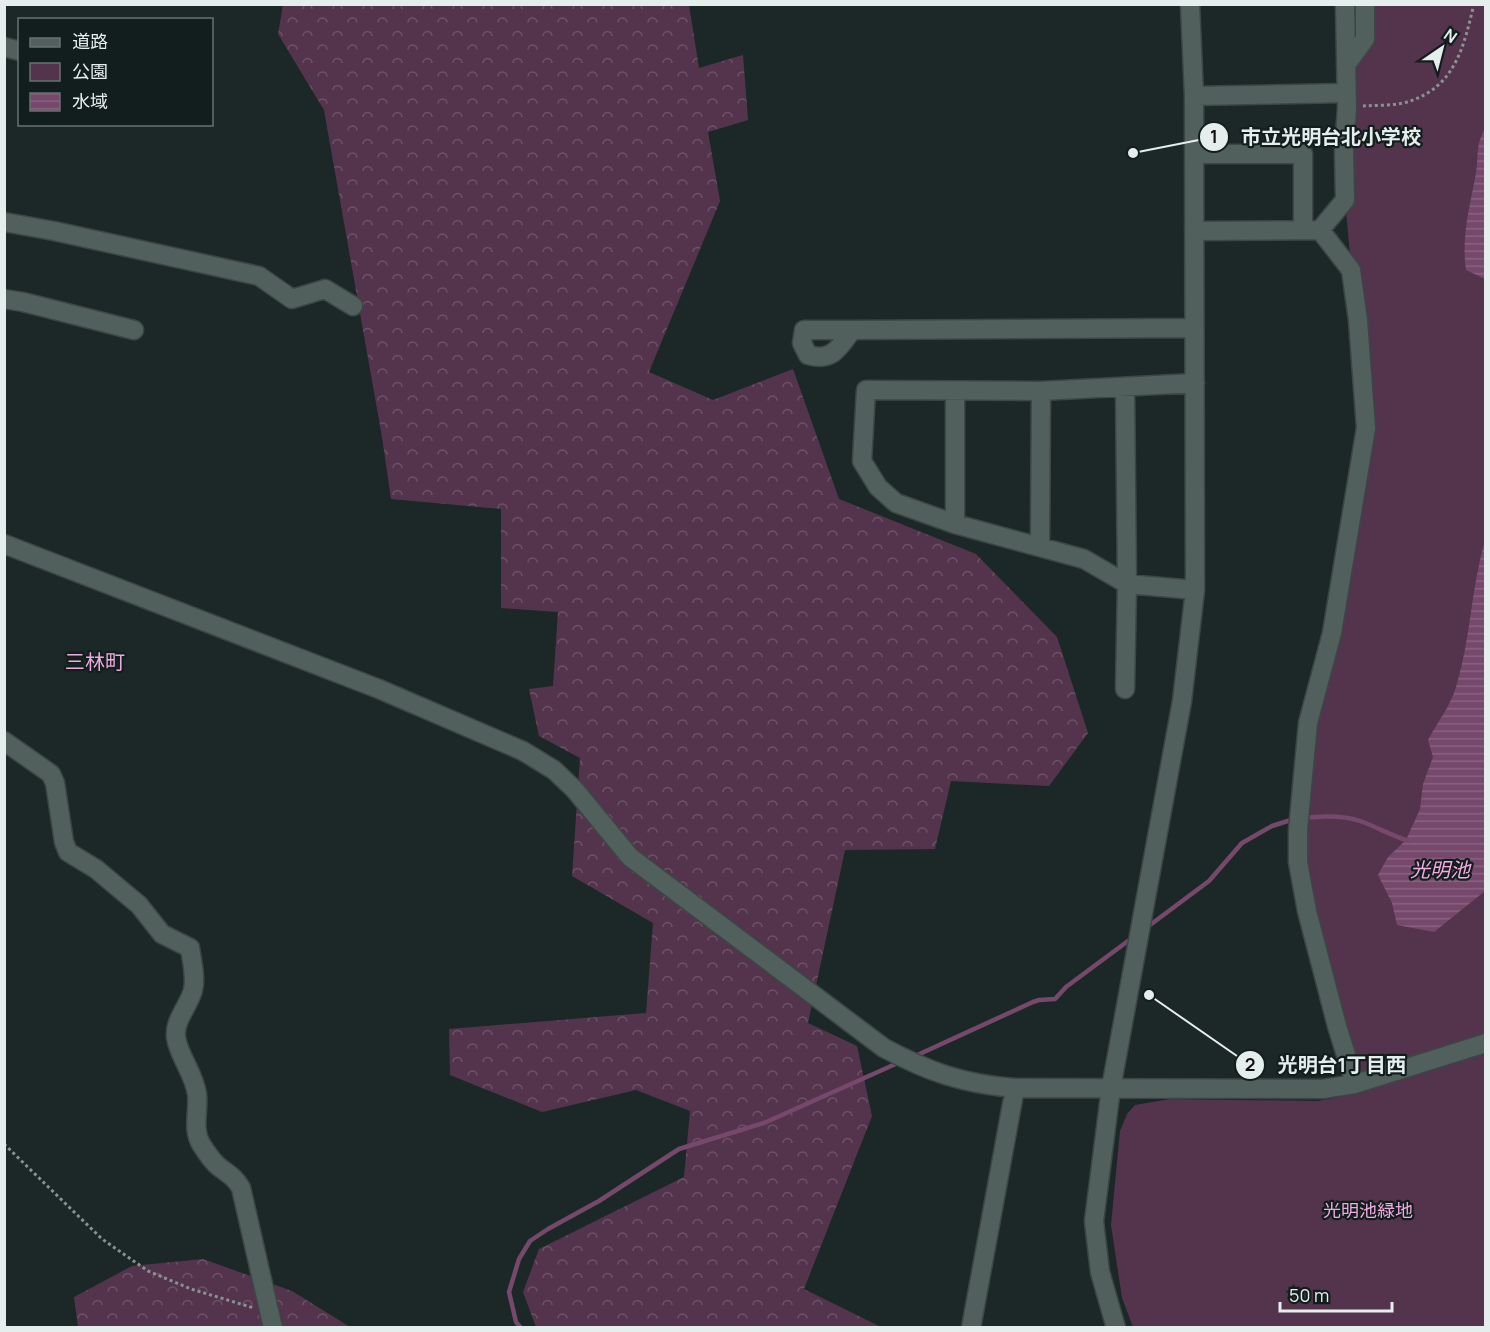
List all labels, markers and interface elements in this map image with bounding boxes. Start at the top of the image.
legend [18,18,213,126]
north arrow [1412,18,1472,78]
text: N [1440,23,1462,48]
text: 道路 [72,29,108,53]
text: 公園 [72,59,108,83]
text: 水域 [72,89,108,113]
callout: 市立光明台北小学校 [1199,118,1433,156]
text: 市立光明台北小学校 [1241,123,1421,150]
text: 1 [1210,124,1218,148]
district label: 三林町 [65,648,125,675]
water label: 光明池 [1410,856,1472,883]
callout: 光明台1丁目西 [1235,1046,1418,1084]
text: 光明台1丁目西 [1278,1051,1406,1078]
text: 2 [1245,1052,1255,1076]
park label: 光明池緑地 [1323,1198,1413,1222]
scale bar [1280,1275,1392,1313]
text: 50 m [1289,1283,1329,1307]

